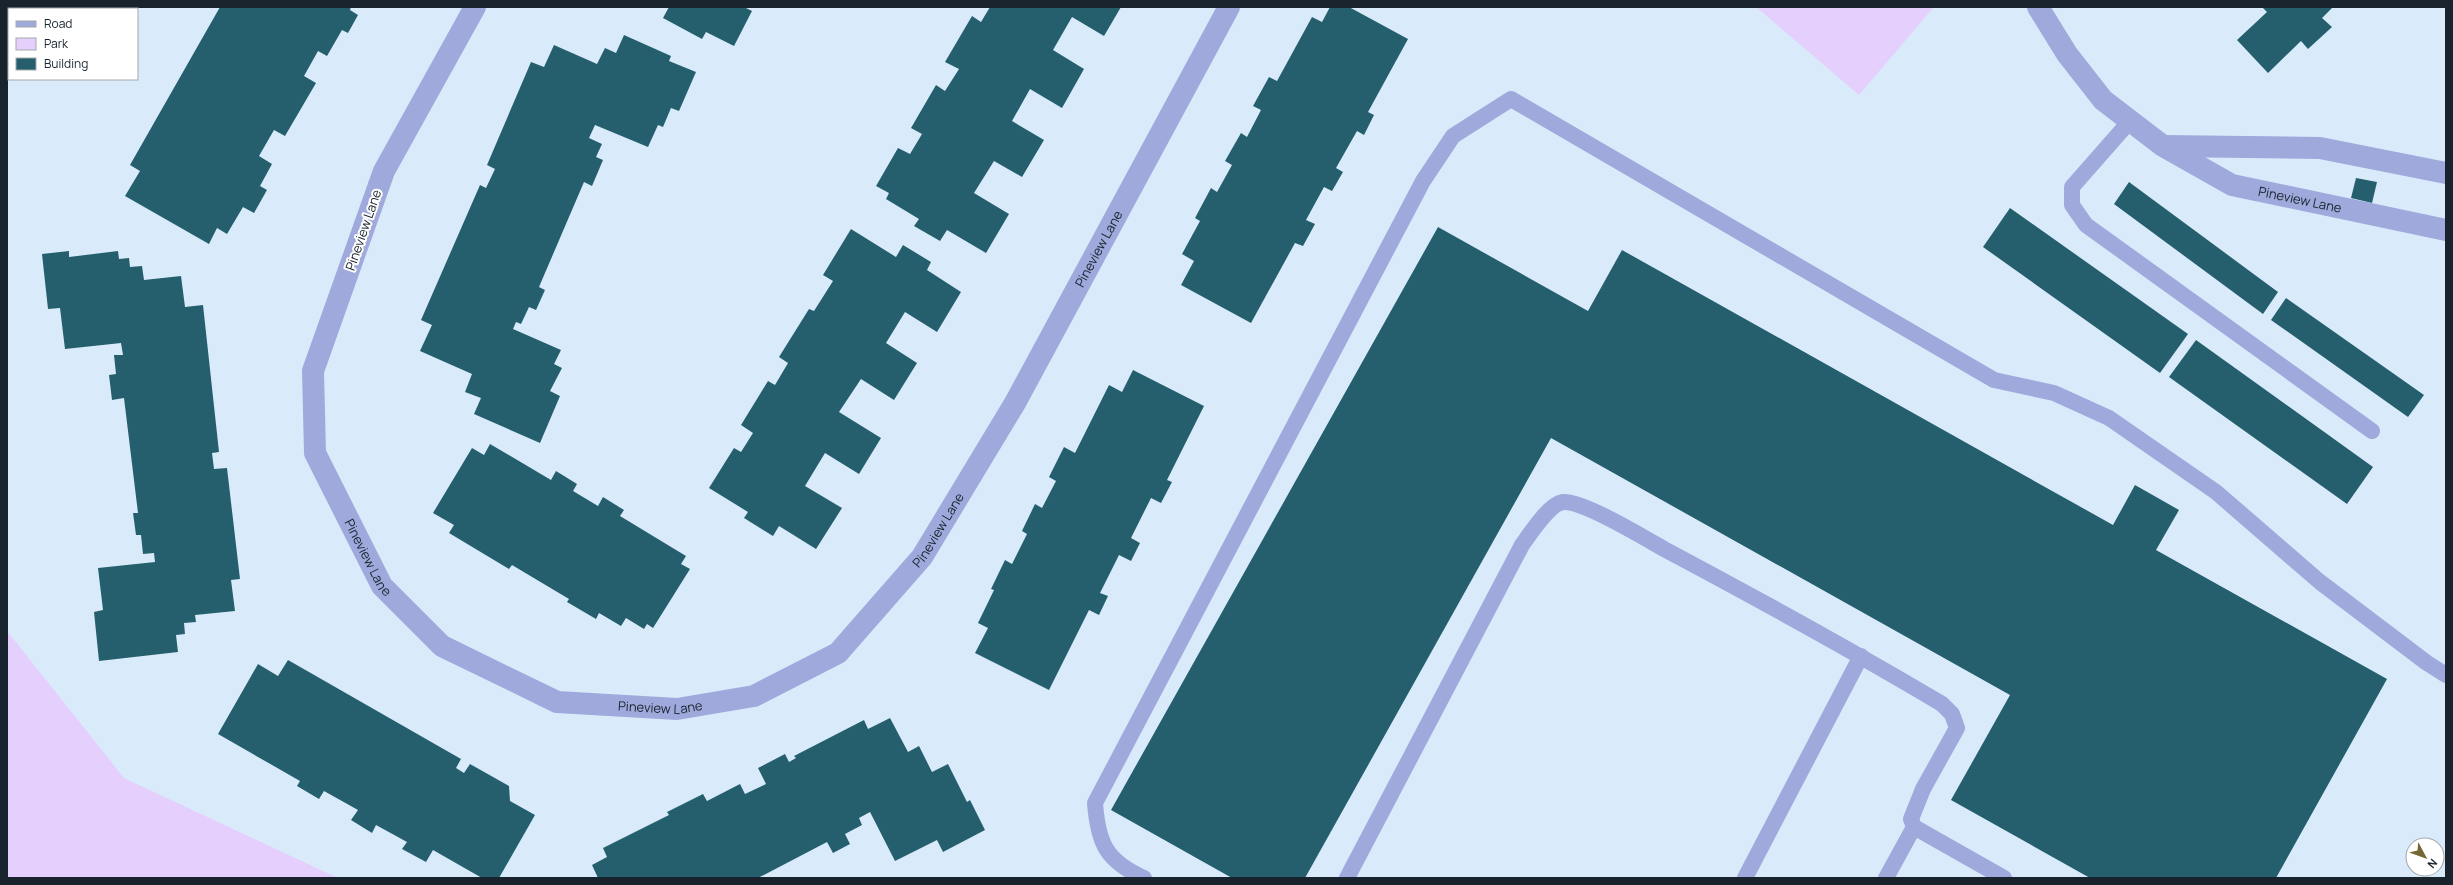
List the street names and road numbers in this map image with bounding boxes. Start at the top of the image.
street label: Pineview Lane [2257,182,2344,217]
street label: Pineview Lane [341,187,385,273]
street label: Pineview Lane [1070,207,1127,290]
street label: Pineview Lane [908,489,968,571]
street label: Pineview Lane [341,516,396,600]
street label: Pineview Lane [618,696,704,718]

